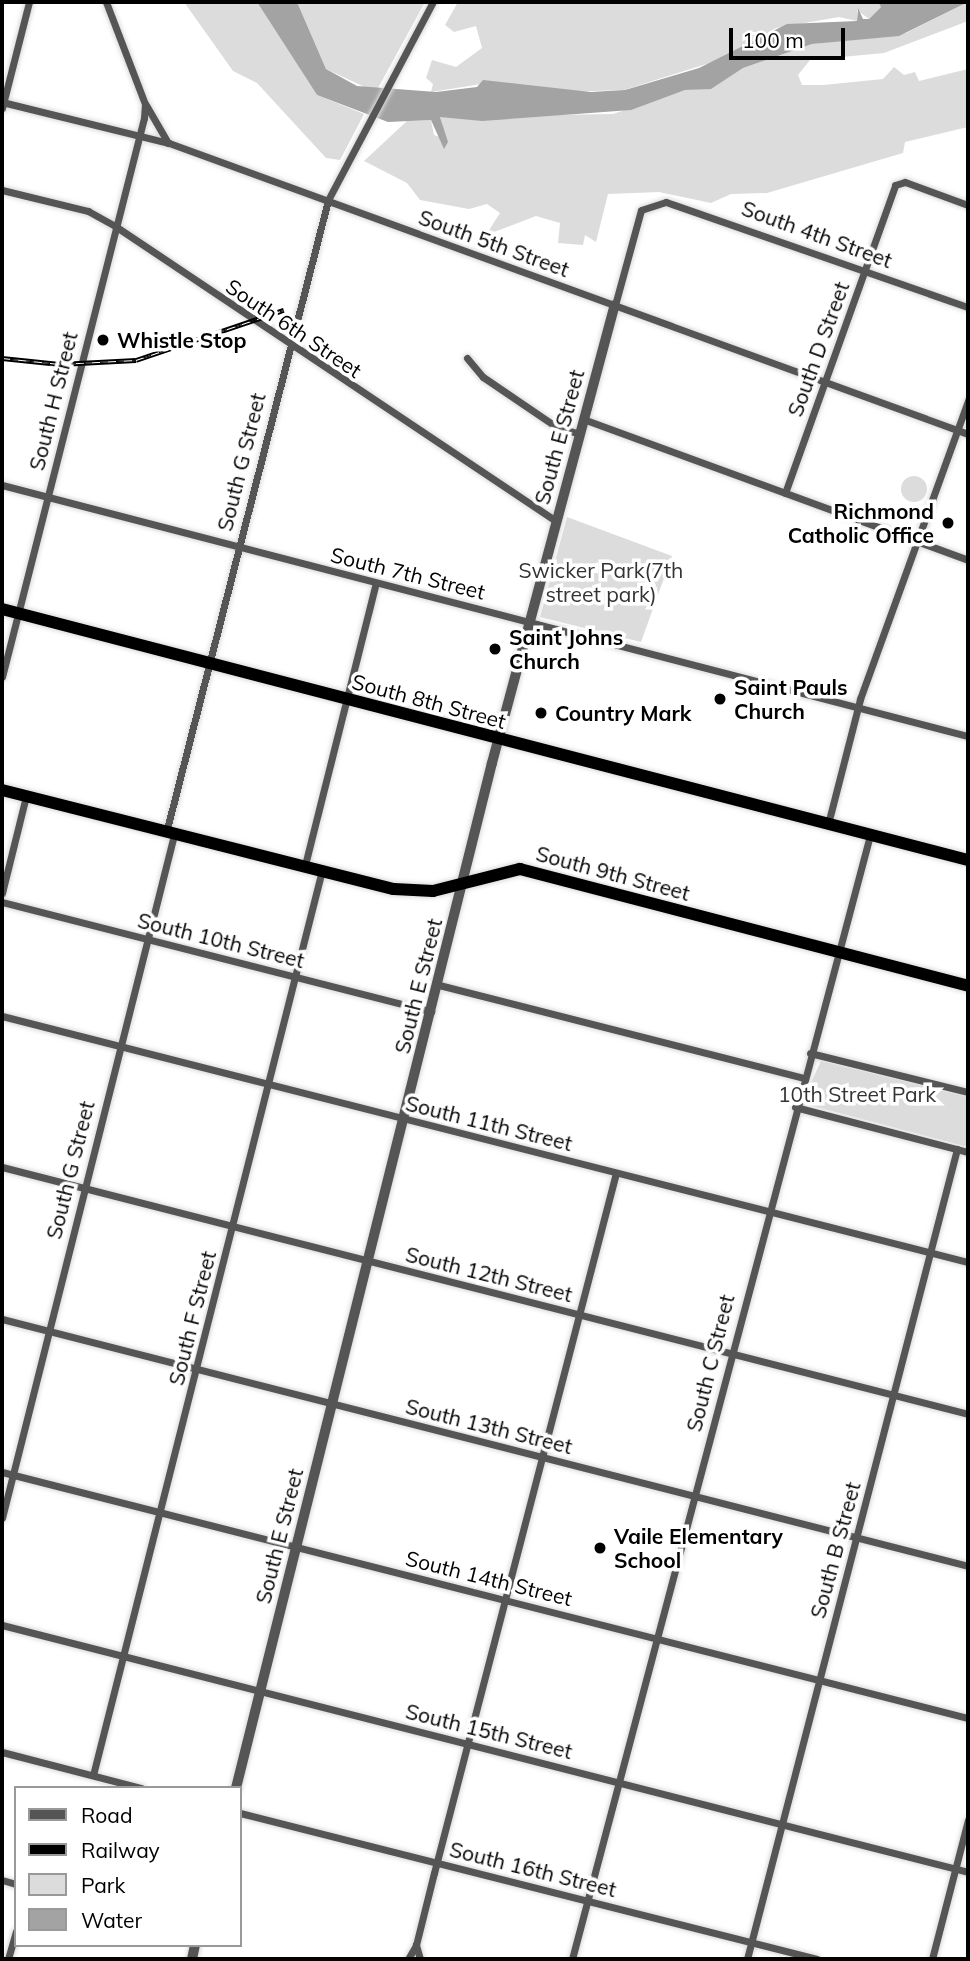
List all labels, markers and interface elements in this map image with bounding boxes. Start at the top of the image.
scale bar [732,14,848,58]
text: 100 m [742,27,804,53]
street label: South 4th Street [738,195,896,273]
street label: South 5th Street [415,204,573,282]
street label: South 6th Street [221,273,367,383]
street label: South D Street [782,278,854,420]
place label: Whistle Stop [117,327,247,353]
street label: South H Street [24,329,82,473]
marker: Whistle Stop [95,332,111,348]
street label: South E Street [529,367,589,507]
street label: South G Street [212,390,270,534]
place label: Richmond Catholic Office [788,498,934,548]
marker: Richmond Catholic Office [940,515,956,531]
street label: South 7th Street [328,542,488,604]
park label: Swicker Park(7th street park) [519,557,683,607]
place label: Saint Johns Church [509,624,623,674]
marker: Saint Johns Church [487,641,503,657]
street label: South 8th Street [349,668,509,734]
place label: Saint Pauls Church [734,674,847,724]
marker: Saint Pauls Church [712,691,728,707]
place label: Country Mark [555,700,691,726]
marker: Country Mark [533,705,549,721]
street label: South 9th Street [533,840,693,906]
street label: South 10th Street [135,907,307,973]
street label: South E Street [389,916,447,1056]
park label: 10th Street Park [778,1081,936,1107]
street label: South 11th Street [403,1090,575,1156]
street label: South G Street [41,1098,99,1242]
street label: South 12th Street [403,1241,575,1307]
street label: South F Street [163,1248,221,1388]
street label: South C Street [681,1292,739,1434]
street label: South 13th Street [403,1393,575,1459]
street label: South E Street [250,1466,308,1606]
street label: South B Street [805,1479,865,1621]
place label: Vaile Elementary School [614,1523,783,1573]
marker: Vaile Elementary School [592,1540,608,1556]
street label: South 14th Street [403,1545,575,1611]
street label: South 15th Street [403,1698,575,1764]
legend [14,1786,242,1947]
text: Road [81,1802,132,1828]
street label: South 16th Street [447,1836,619,1902]
text: Railway [81,1837,160,1863]
text: Park [81,1872,125,1898]
text: Water [81,1907,142,1933]

